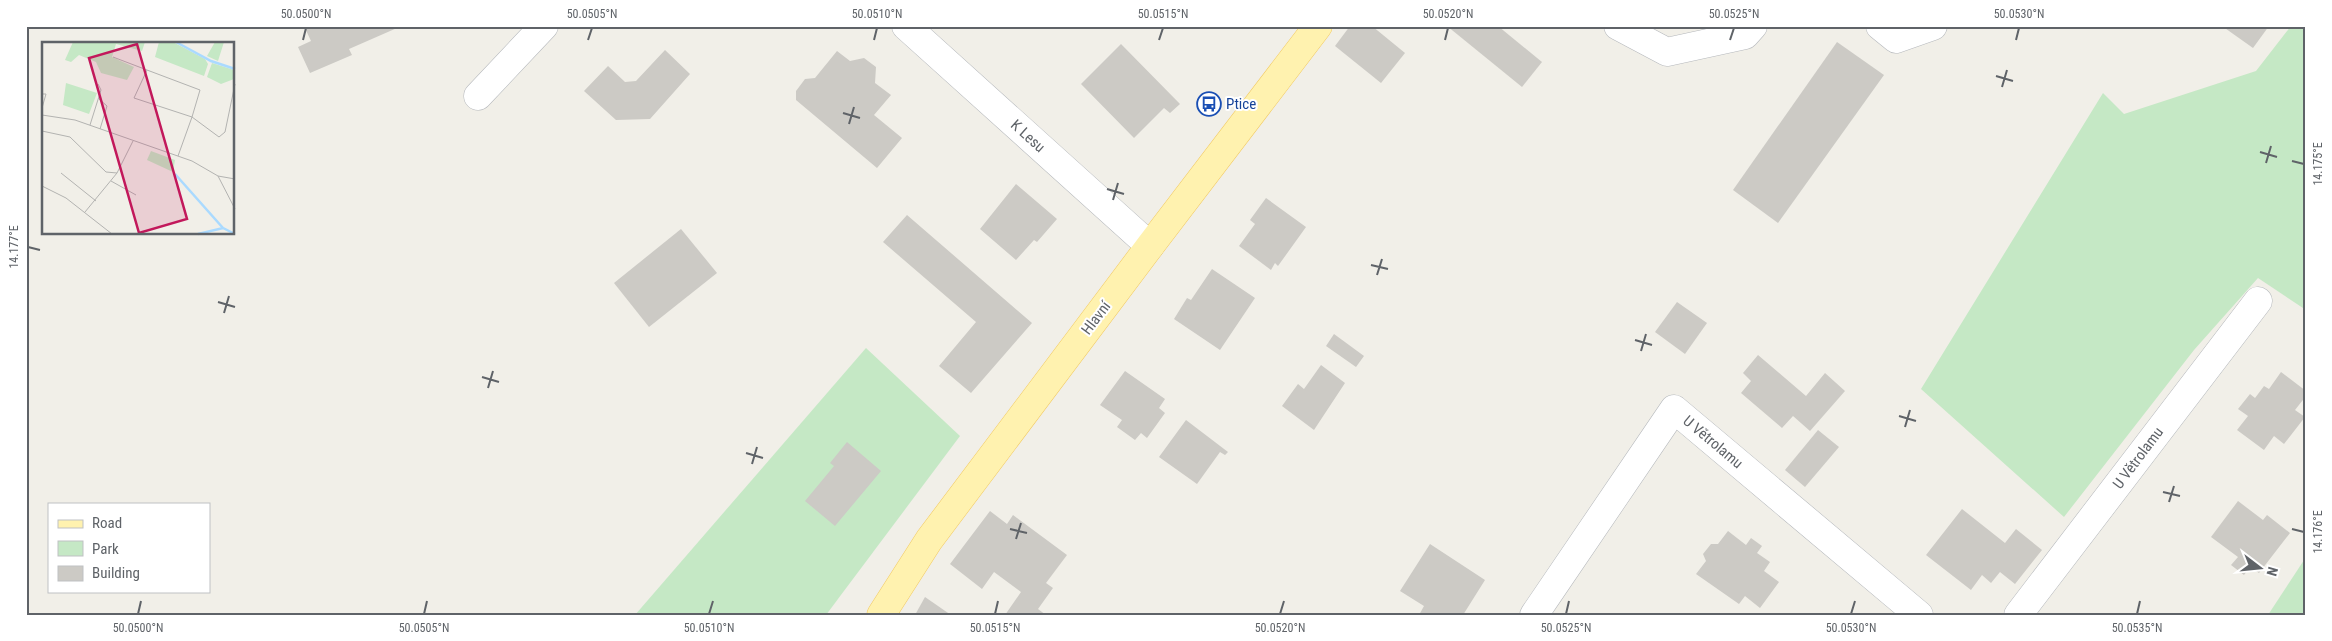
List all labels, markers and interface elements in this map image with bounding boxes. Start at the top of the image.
text: 50.0500°N [281,7,331,21]
text: 50.0505°N [567,7,617,21]
text: 50.0510°N [852,7,902,21]
text: 50.0515°N [1138,7,1188,21]
text: 50.0520°N [1423,7,1473,21]
text: 50.0525°N [1709,7,1759,21]
text: 50.0530°N [1994,7,2044,21]
inset map [42,42,235,235]
bus stop icon: Ptice [1196,91,1222,117]
place label: Ptice [1226,95,1256,113]
street label: K Lesu [1007,116,1049,156]
text: 14.175°E [2311,142,2325,186]
text: 14.177°E [7,225,21,269]
street label: Hlavní [1078,297,1115,338]
street label: U Větrolamu [1679,412,1747,472]
street label: U Větrolamu [2109,424,2167,492]
legend [48,503,210,594]
text: 14.176°E [2311,510,2325,554]
text: Road [92,514,122,532]
text: Park [92,540,119,558]
north arrow [2234,544,2284,594]
text: Building [92,564,140,582]
text: N [2264,565,2281,578]
text: 50.0500°N [113,621,163,635]
text: 50.0505°N [399,621,449,635]
text: 50.0510°N [684,621,734,635]
text: 50.0515°N [970,621,1020,635]
text: 50.0520°N [1255,621,1305,635]
text: 50.0525°N [1541,621,1591,635]
text: 50.0530°N [1826,621,1876,635]
text: 50.0535°N [2112,621,2162,635]

